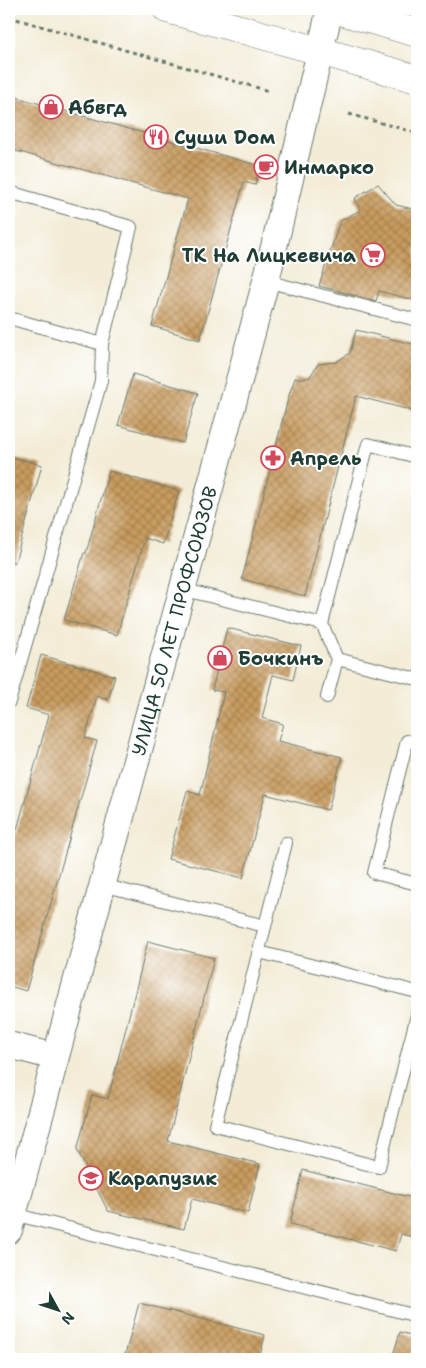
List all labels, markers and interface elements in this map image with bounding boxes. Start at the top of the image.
shop icon: Абвгд [38,94,64,120]
place label: Абвгд [68,95,128,120]
restaurant icon: Суши Dом [143,124,169,150]
place label: Суши Dом [174,125,275,150]
cafe icon: Инмарко [253,154,279,180]
place label: Инмарко [284,155,374,180]
supermarket icon: ТК На Лицкевича [360,242,386,268]
place label: ТК На Лицкевича [182,243,356,268]
pharmacy icon: Апрель [260,445,286,471]
place label: Апрель [290,446,361,471]
street label: УЛИЦА 50 ЛЕТ ПРОФСОЮЗОВ [126,483,222,759]
shop icon: Бочкинъ [207,645,233,671]
place label: Бочкинъ [238,646,324,671]
school or university icon: Карапузик [78,1165,104,1191]
place label: Карапузик [108,1166,217,1191]
north arrow [32,1286,82,1336]
text: N [57,1308,78,1328]

